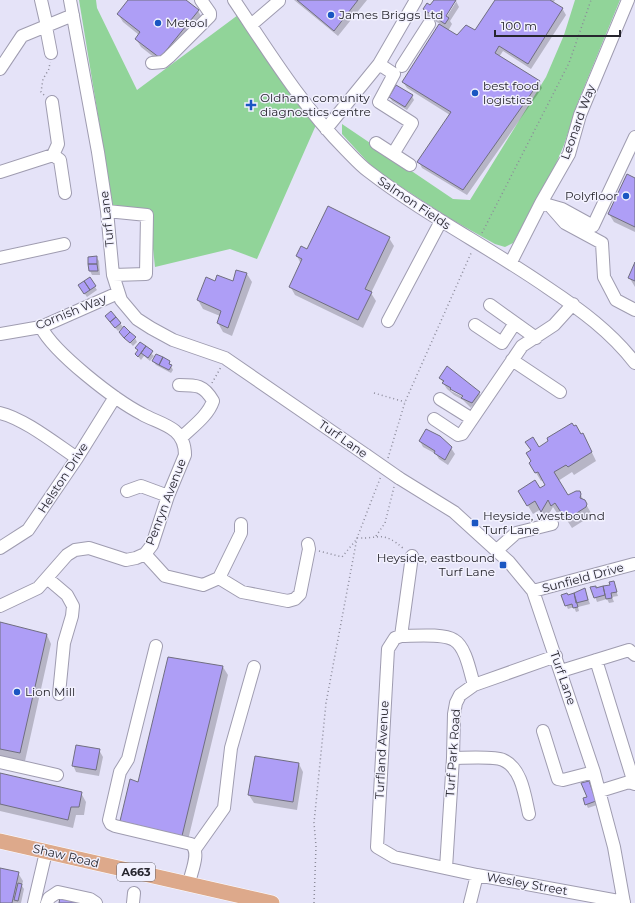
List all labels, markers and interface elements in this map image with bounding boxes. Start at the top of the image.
place label: James Briggs Ltd [338,7,443,22]
marker: James Briggs Ltd [326,10,336,20]
scale bar [495,12,620,38]
place label: Metool [166,15,208,30]
marker: Metool [153,18,163,28]
text: 100 m [501,18,537,33]
place label: best food logistics [483,78,539,107]
street label: Leonard Way [557,82,598,161]
marker: best food logistics [470,88,480,98]
place label: Oldham comunity diagnostics centre [260,90,371,119]
marker: Oldham comunity diagnostics centre [245,99,257,111]
street label: Salmon Fields [375,173,454,233]
place label: Polyfloor [565,188,618,203]
street label: Turf Lane [96,190,117,248]
marker: Polyfloor [621,191,631,201]
street label: Cornish Way [33,290,109,333]
street label: Turf Lane [316,416,371,461]
street label: Helston Drive [34,440,91,516]
street label: Penryn Avenue [142,456,189,547]
place label: Heyside, westbound Turf Lane [483,508,605,537]
marker: Heyside, westbound Turf Lane [470,518,480,528]
place label: Heyside, eastbound Turf Lane [377,550,495,579]
street label: Sunfield Drive [540,559,625,596]
marker: Heyside, eastbound Turf Lane [498,560,508,570]
street label: Turf Lane [547,649,580,707]
place label: Lion Mill [25,684,75,699]
marker: Lion Mill [12,687,22,697]
street label: Turfland Avenue [371,700,392,800]
street label: Turf Park Road [442,708,463,798]
street label: Shaw Road [32,841,101,870]
road number: A663 [117,863,155,881]
street label: Wesley Street [485,869,569,898]

